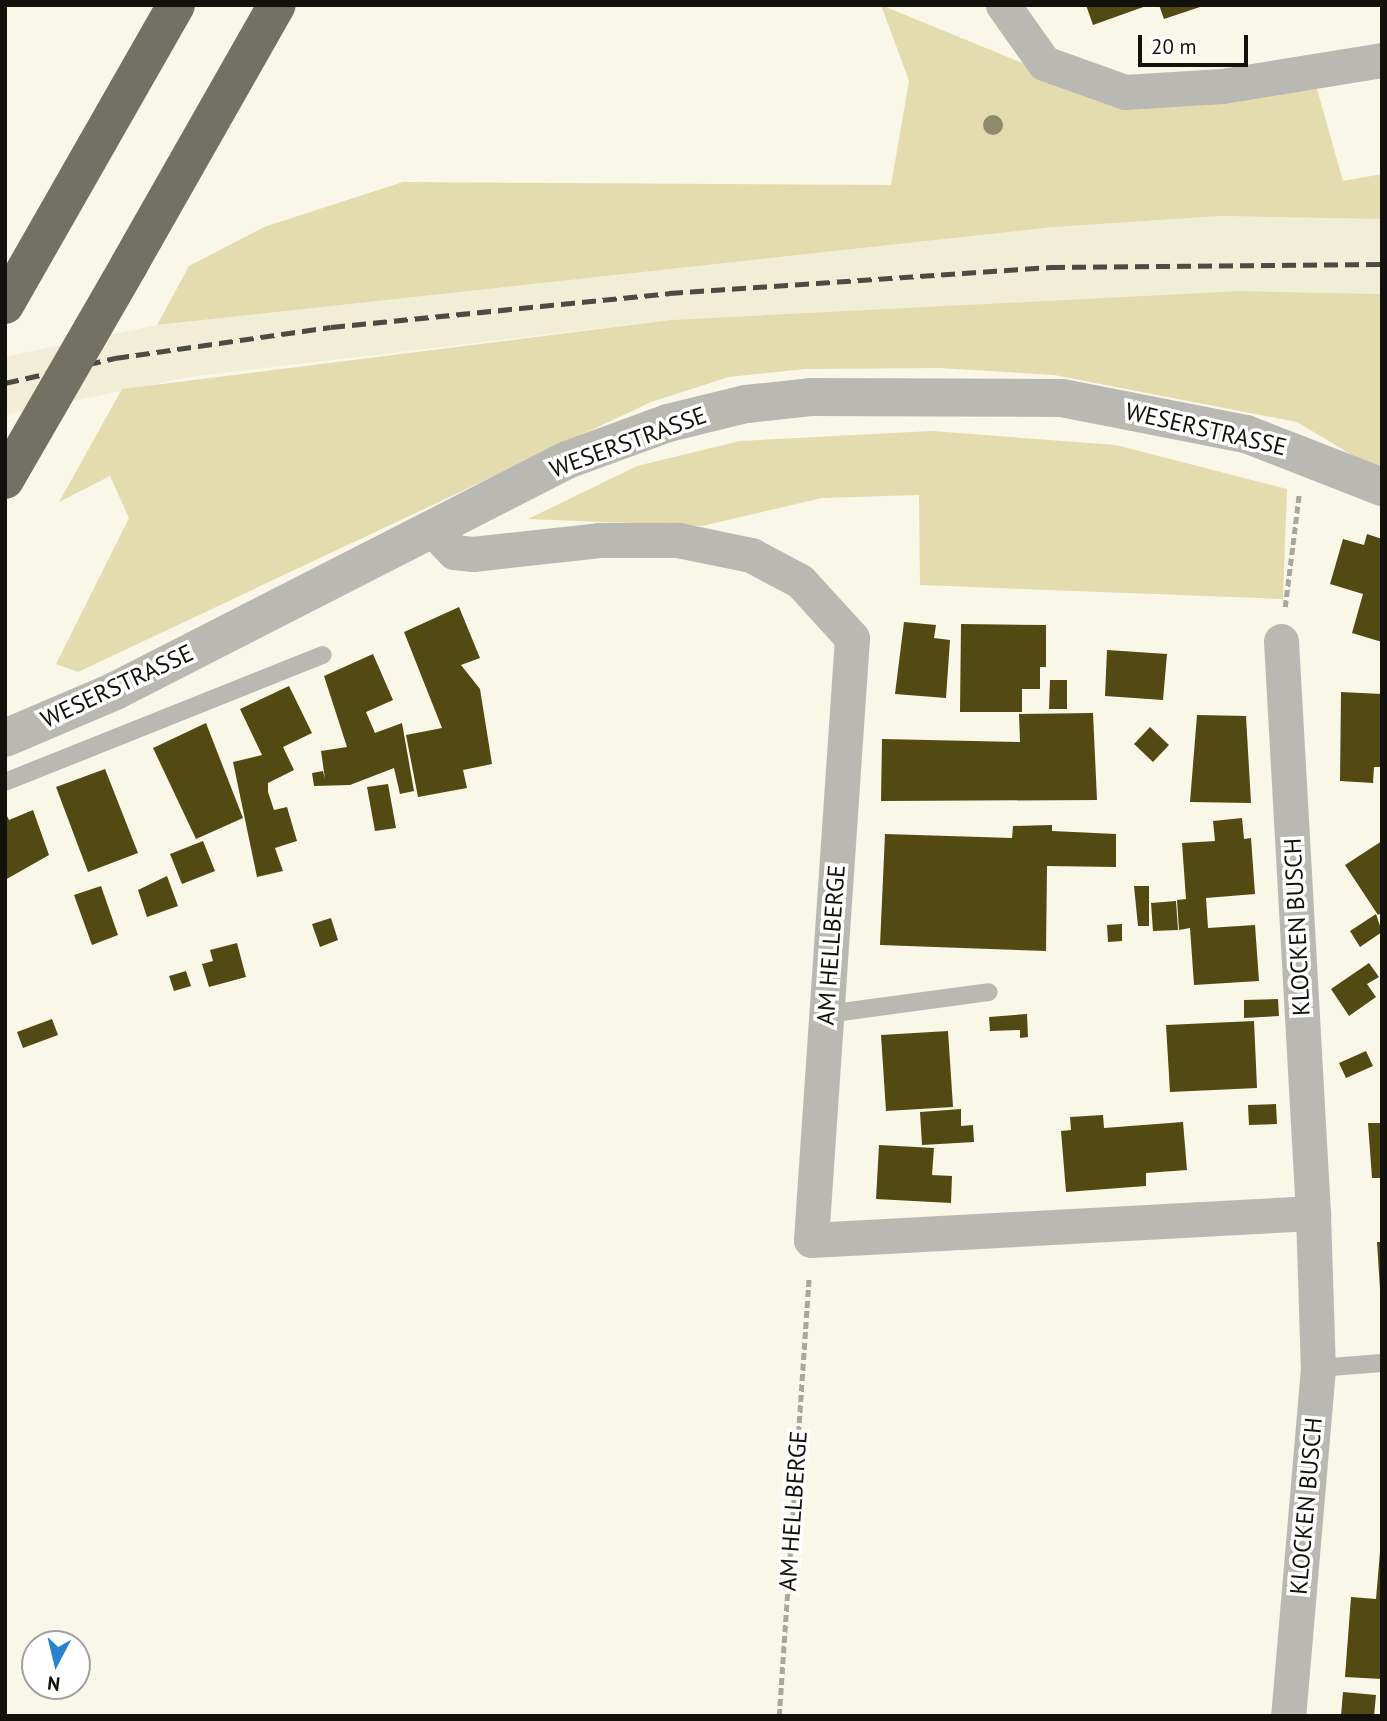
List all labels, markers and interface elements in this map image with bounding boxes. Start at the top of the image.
scale bar [1142,21,1252,65]
text: 20 m [1151,33,1197,60]
street label: WESERSTRASSE [1123,396,1289,462]
street label: WESERSTRASSE [546,400,710,484]
street label: WESERSTRASSE [36,638,198,734]
street label: KLOCKEN BUSCH [1278,837,1316,1017]
street label: AM HELLBERGE [811,864,851,1026]
street label: KLOCKEN BUSCH [1284,1416,1328,1596]
street label: AM HELLBERGE [773,1430,813,1592]
north arrow [21,1630,91,1700]
text: N [46,1671,61,1697]

